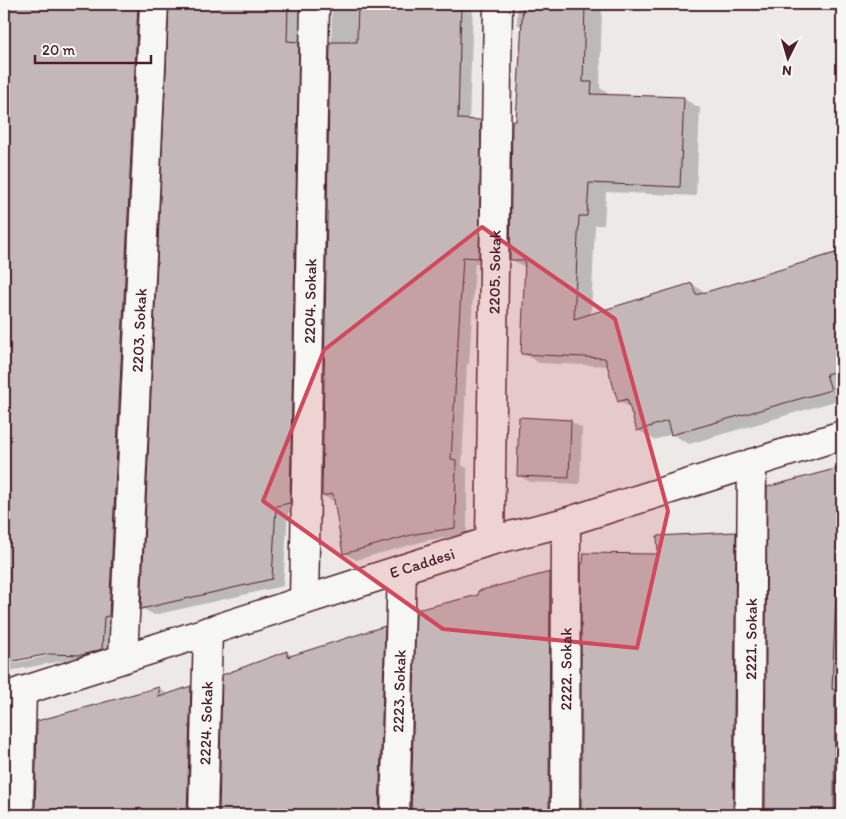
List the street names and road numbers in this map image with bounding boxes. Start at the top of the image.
street label: 2205. Sokak [484,230,504,314]
street label: 2204. Sokak [299,258,320,344]
street label: 2203. Sokak [127,288,150,373]
street label: E Caddesi [387,543,457,582]
street label: 2221. Sokak [741,598,760,680]
street label: 2222. Sokak [556,628,575,710]
street label: 2223. Sokak [388,649,409,733]
street label: 2224. Sokak [195,681,216,765]

